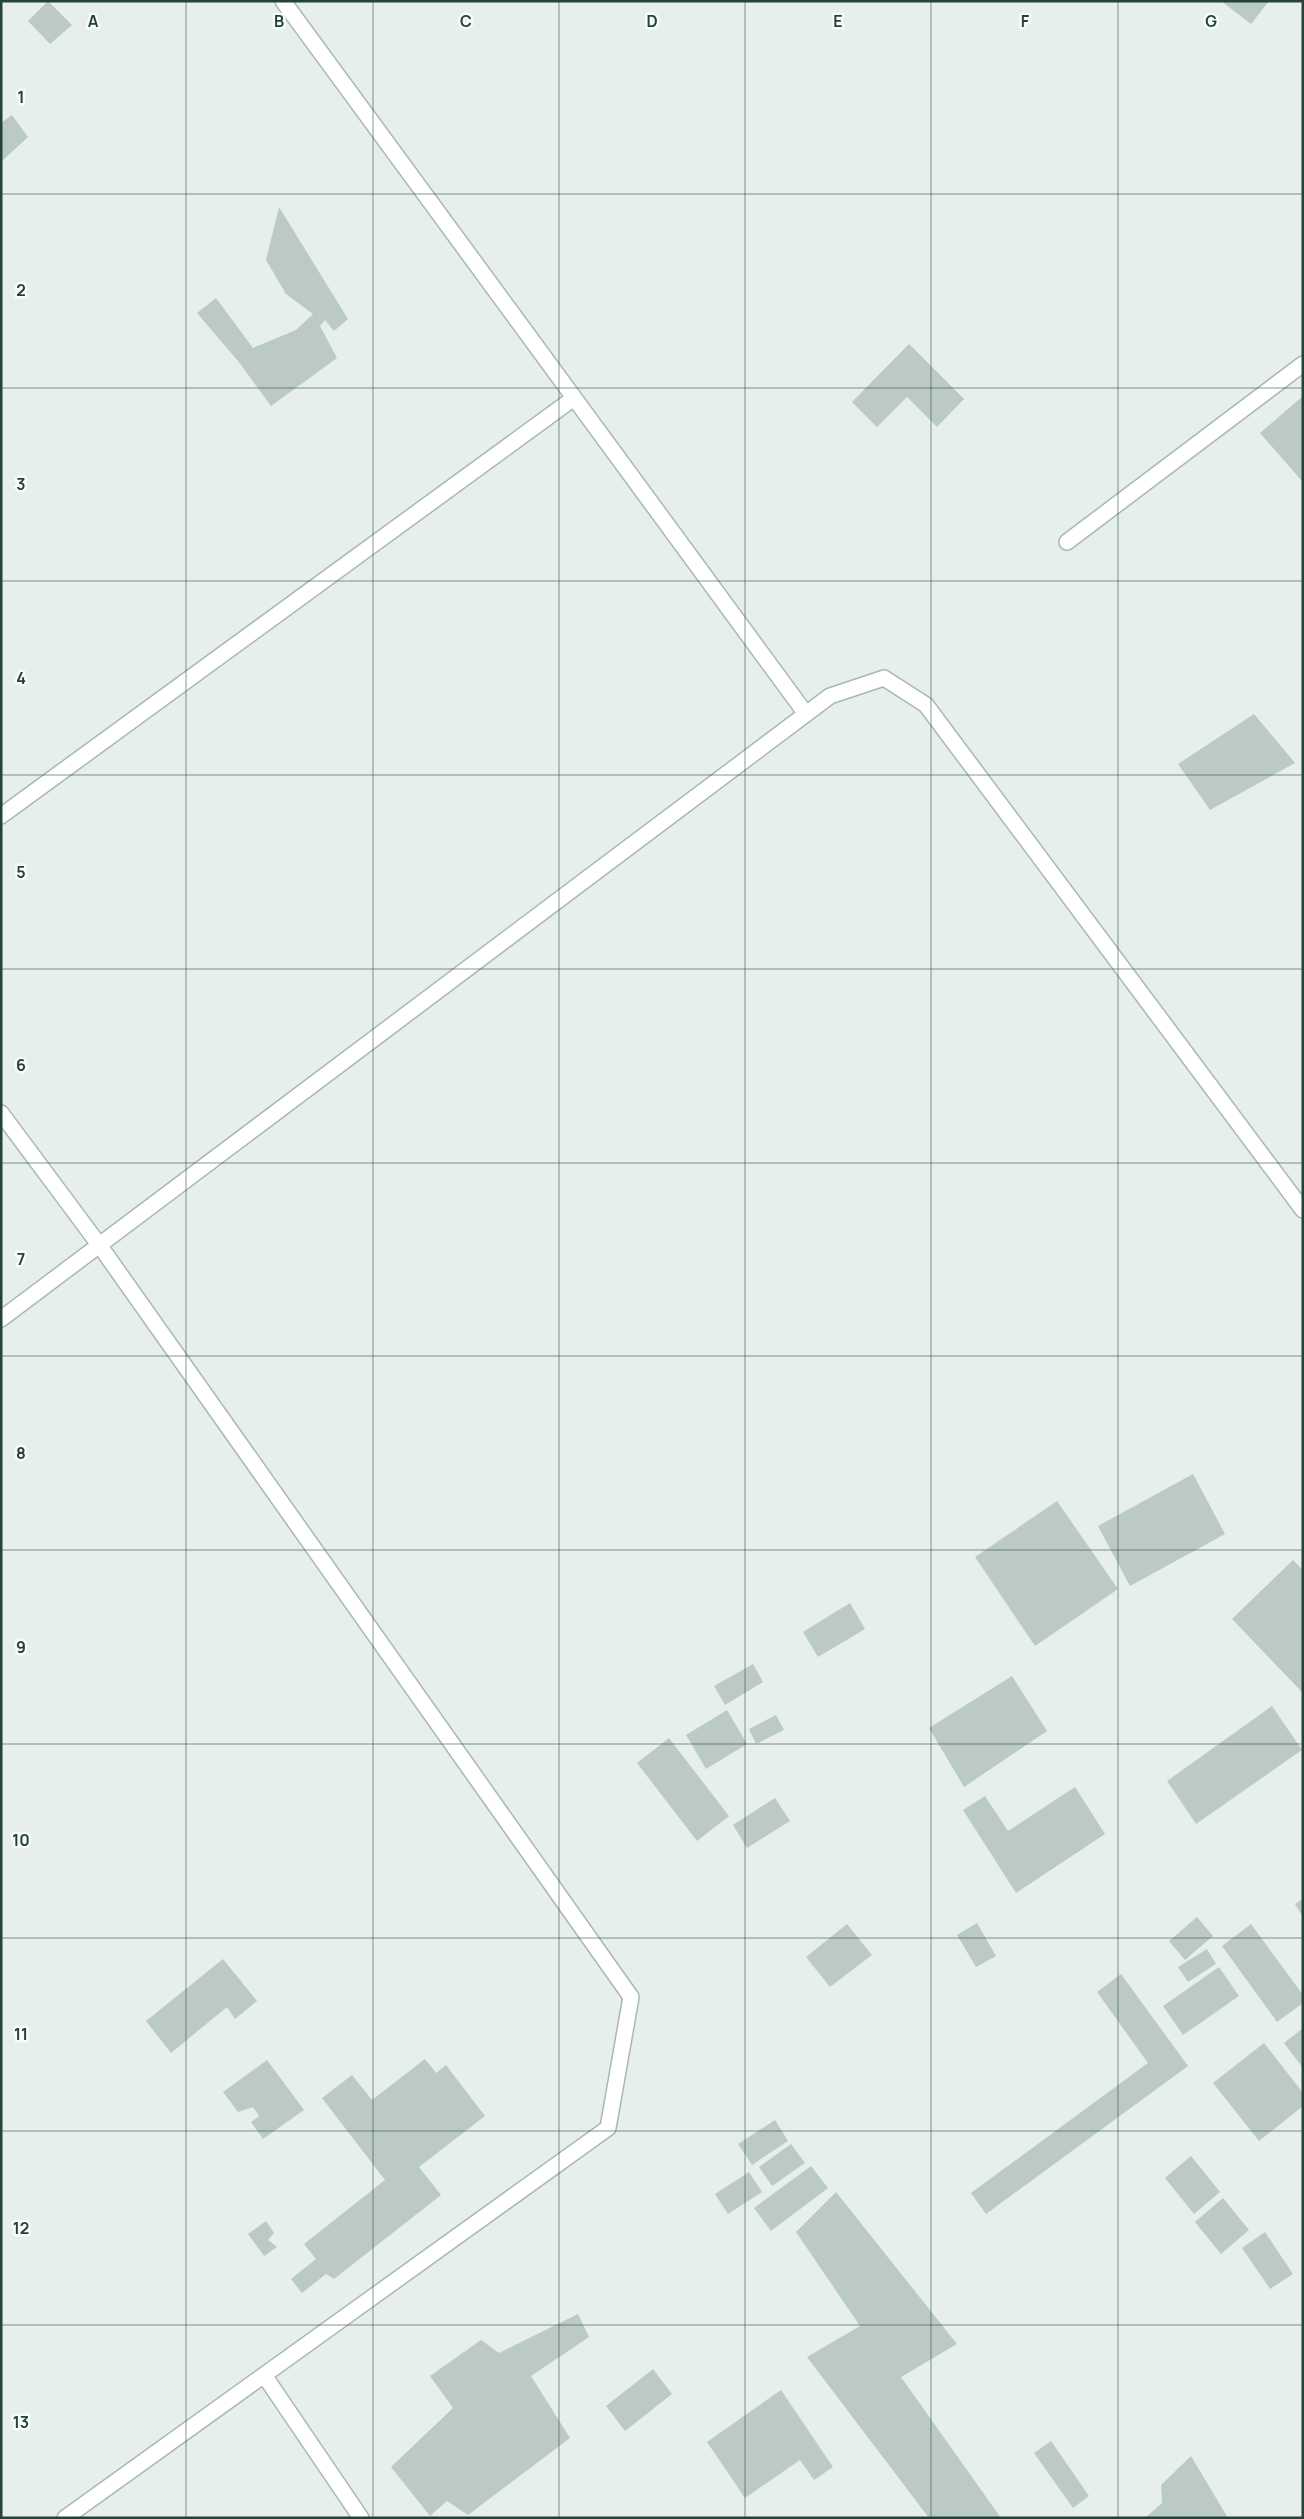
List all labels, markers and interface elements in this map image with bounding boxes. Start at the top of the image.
text: A [88,10,99,32]
text: B [274,10,284,32]
text: C [460,10,472,32]
text: D [646,10,658,32]
text: E [833,10,843,32]
text: F [1021,10,1030,32]
text: G [1205,10,1217,32]
text: 1 [17,86,25,108]
text: 2 [16,279,26,301]
text: 3 [16,473,26,495]
text: 4 [16,667,26,689]
text: 5 [16,861,26,883]
text: 6 [16,1054,26,1076]
text: 7 [17,1248,25,1270]
text: 8 [16,1442,26,1464]
text: 9 [16,1636,26,1658]
text: 10 [12,1829,30,1851]
text: 11 [14,2023,28,2045]
text: 12 [13,2217,29,2239]
text: 13 [13,2411,29,2433]

